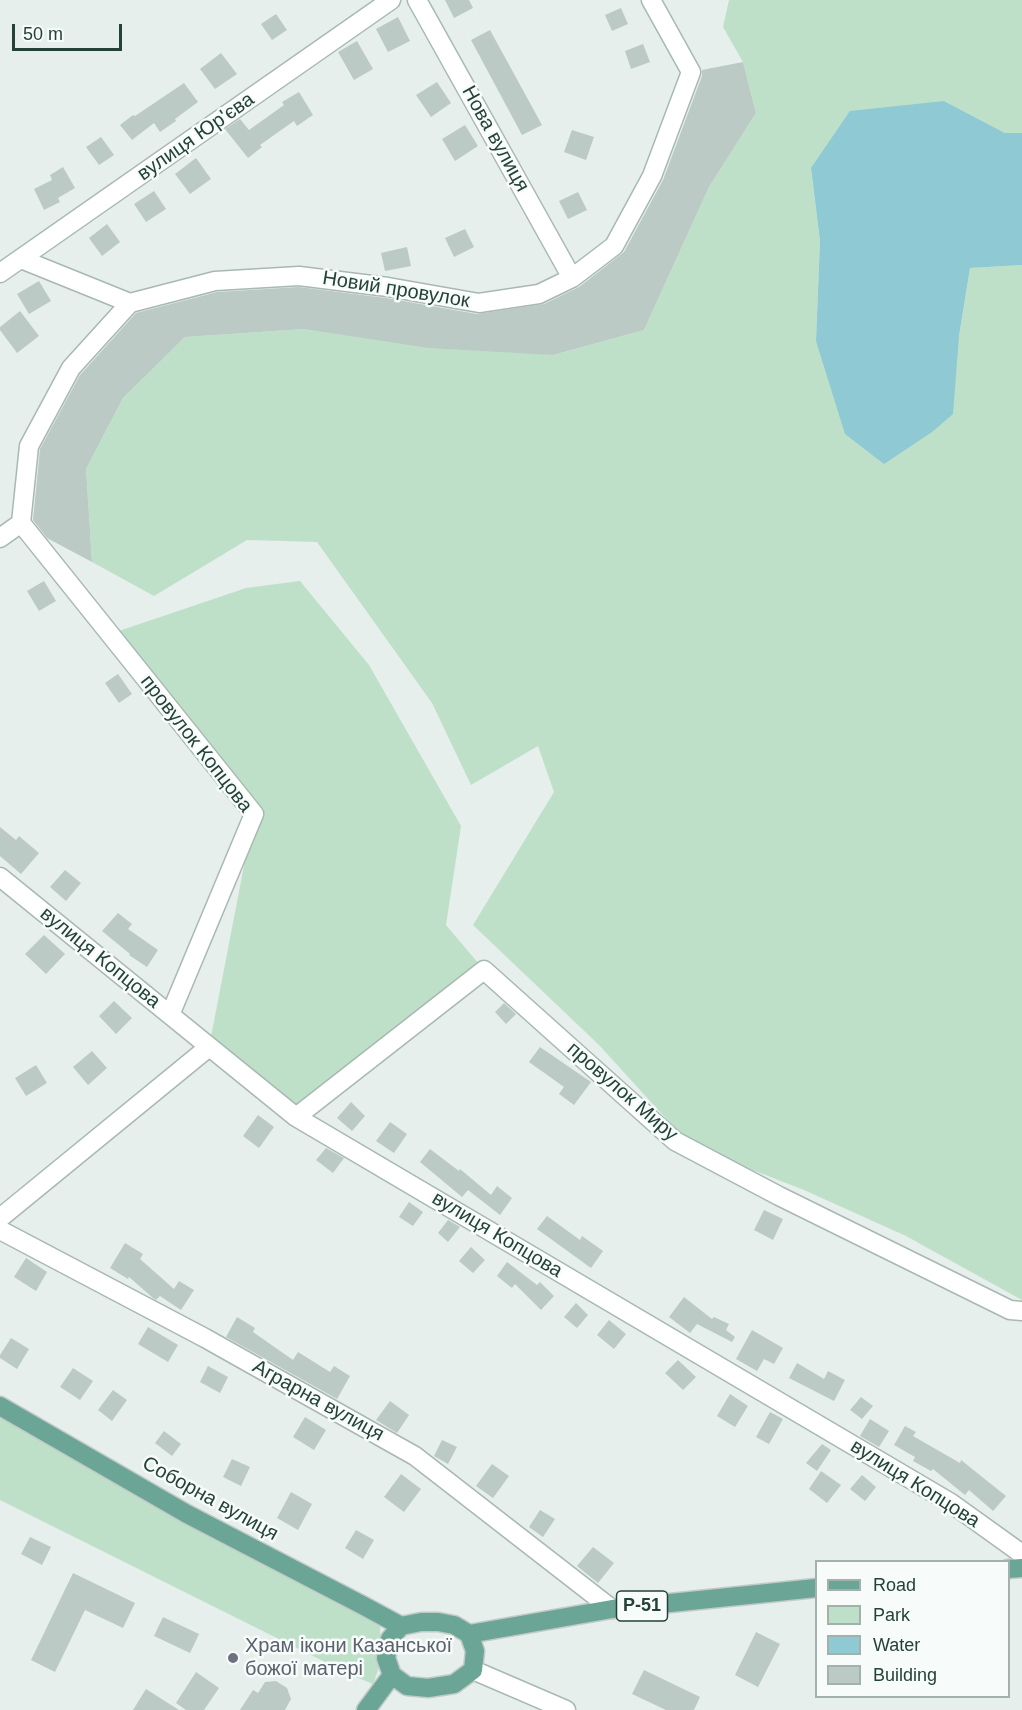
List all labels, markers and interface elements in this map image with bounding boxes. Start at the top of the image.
scale bar [15,12,124,50]
text: 50 m [23,24,63,44]
street label: Нова вулиця [456,82,534,196]
street label: вулиця Юр'єва [133,88,259,186]
street label: Новий провулок [321,267,471,313]
street label: провулок Копцова [135,671,257,817]
street label: вулиця Копцова [35,902,165,1014]
street label: провулок Миру [562,1037,682,1147]
street label: вулиця Копцова [427,1187,567,1283]
street label: Аграрна вулиця [248,1355,388,1447]
street label: вулиця Копцова [846,1435,984,1533]
street label: Соборна вулиця [138,1452,282,1546]
legend [815,1560,1010,1698]
text: Road [873,1575,916,1595]
road number: Р-51 [616,1591,668,1621]
text: Park [873,1605,910,1625]
place label: Храм ікони Казанської божої матері [245,1634,452,1681]
text: Water [873,1635,920,1655]
marker: Храм ікони Казанської божої матері [226,1651,240,1665]
text: Building [873,1665,937,1685]

